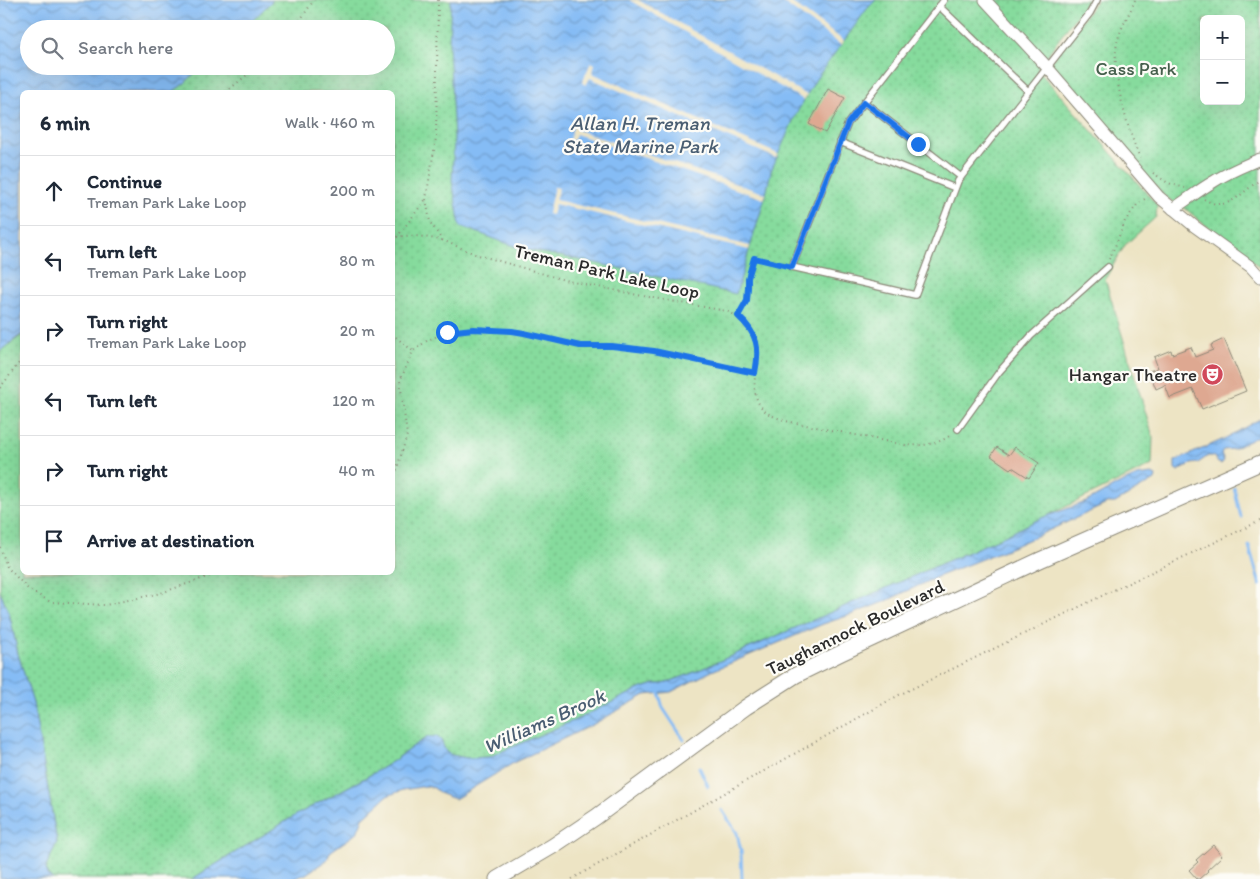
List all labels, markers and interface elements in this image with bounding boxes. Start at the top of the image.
map controls [1200,15,1245,105]
button: + [1200,15,1245,60]
search box [20,20,395,75]
icon: search [38,34,66,62]
text: Search here [78,36,173,59]
park label: Cass Park [1096,57,1177,80]
button: − [1200,60,1245,105]
text: 6 min [40,110,90,135]
water label: Allan H. Treman State Marine Park [562,111,719,158]
text: Walk · 460 m [285,113,375,132]
route end [907,133,930,156]
text: Continue [87,170,162,193]
icon: ahead [40,177,68,205]
text: 200 m [330,181,375,200]
text: Treman Park Lake Loop [87,193,247,212]
street label: Treman Park Lake Loop [512,239,702,304]
text: Turn left [87,240,157,263]
icon: left [40,247,68,275]
text: 80 m [339,251,375,270]
text: Treman Park Lake Loop [87,263,247,282]
text: Turn right [87,310,168,333]
icon: right [40,317,68,345]
text: 20 m [340,321,375,340]
route start [436,321,459,344]
text: Treman Park Lake Loop [87,333,247,352]
theatre icon: Hangar Theatre [1201,362,1225,386]
place label: Hangar Theatre [1069,363,1197,386]
icon: left [40,387,68,415]
text: Turn left [87,389,157,412]
text: 120 m [332,391,375,410]
icon: right [40,457,68,485]
text: Turn right [87,459,168,482]
text: 40 m [338,461,375,480]
icon: arrive [40,527,68,555]
text: Arrive at destination [87,529,254,552]
street label: Taughannock Boulevard [762,574,949,681]
water label: Williams Brook [480,683,610,758]

